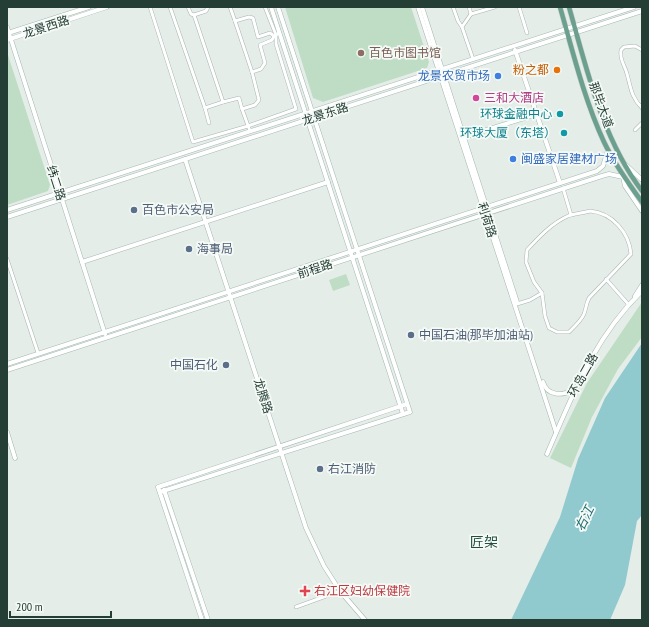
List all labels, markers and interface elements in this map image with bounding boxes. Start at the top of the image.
street label: 龙景西路 [21,12,71,41]
place label: 百色市图书馆 [369,45,441,60]
marker: 百色市图书馆 [356,48,366,58]
place label: 粉之都 [513,62,549,77]
marker: 粉之都 [552,65,562,75]
place label: 龙景农贸市场 [418,68,490,83]
marker: 龙景农贸市场 [493,71,503,81]
street label: 那毕大道 [586,80,617,130]
place label: 三和大酒店 [484,90,544,105]
marker: 三和大酒店 [471,93,481,103]
street label: 龙景东路 [300,99,350,128]
place label: 环球金融中心 [480,106,552,121]
marker: 环球金融中心 [555,109,565,119]
place label: 环球大厦（东塔） [460,125,556,140]
marker: 环球大厦（东塔） [559,128,569,138]
place label: 闽盛家居建材广场 [521,151,617,166]
marker: 闽盛家居建材广场 [508,154,518,164]
street label: 纬二路 [44,163,69,202]
street label: 利荷路 [475,200,500,239]
place label: 百色市公安局 [142,202,214,217]
marker: 百色市公安局 [129,205,139,215]
place label: 海事局 [197,241,233,256]
marker: 海事局 [184,244,194,254]
street label: 前程路 [295,256,334,281]
place label: 中国石油(那毕加油站) [419,327,533,342]
marker: 中国石油(那毕加油站) [406,330,416,340]
street label: 环岛二路 [564,350,601,399]
place label: 中国石化 [170,357,218,372]
marker: 中国石化 [221,360,231,370]
street label: 龙腾路 [251,376,276,415]
place label: 右江消防 [328,461,376,476]
marker: 右江消防 [315,464,325,474]
water label: 右江 [571,501,599,534]
district label: 匠架 [470,533,498,551]
place label: 右江区妇幼保健院 [314,583,410,598]
marker: 右江区妇幼保健院 [299,585,311,597]
scale bar [10,593,111,619]
text: 200 m [16,599,43,614]

